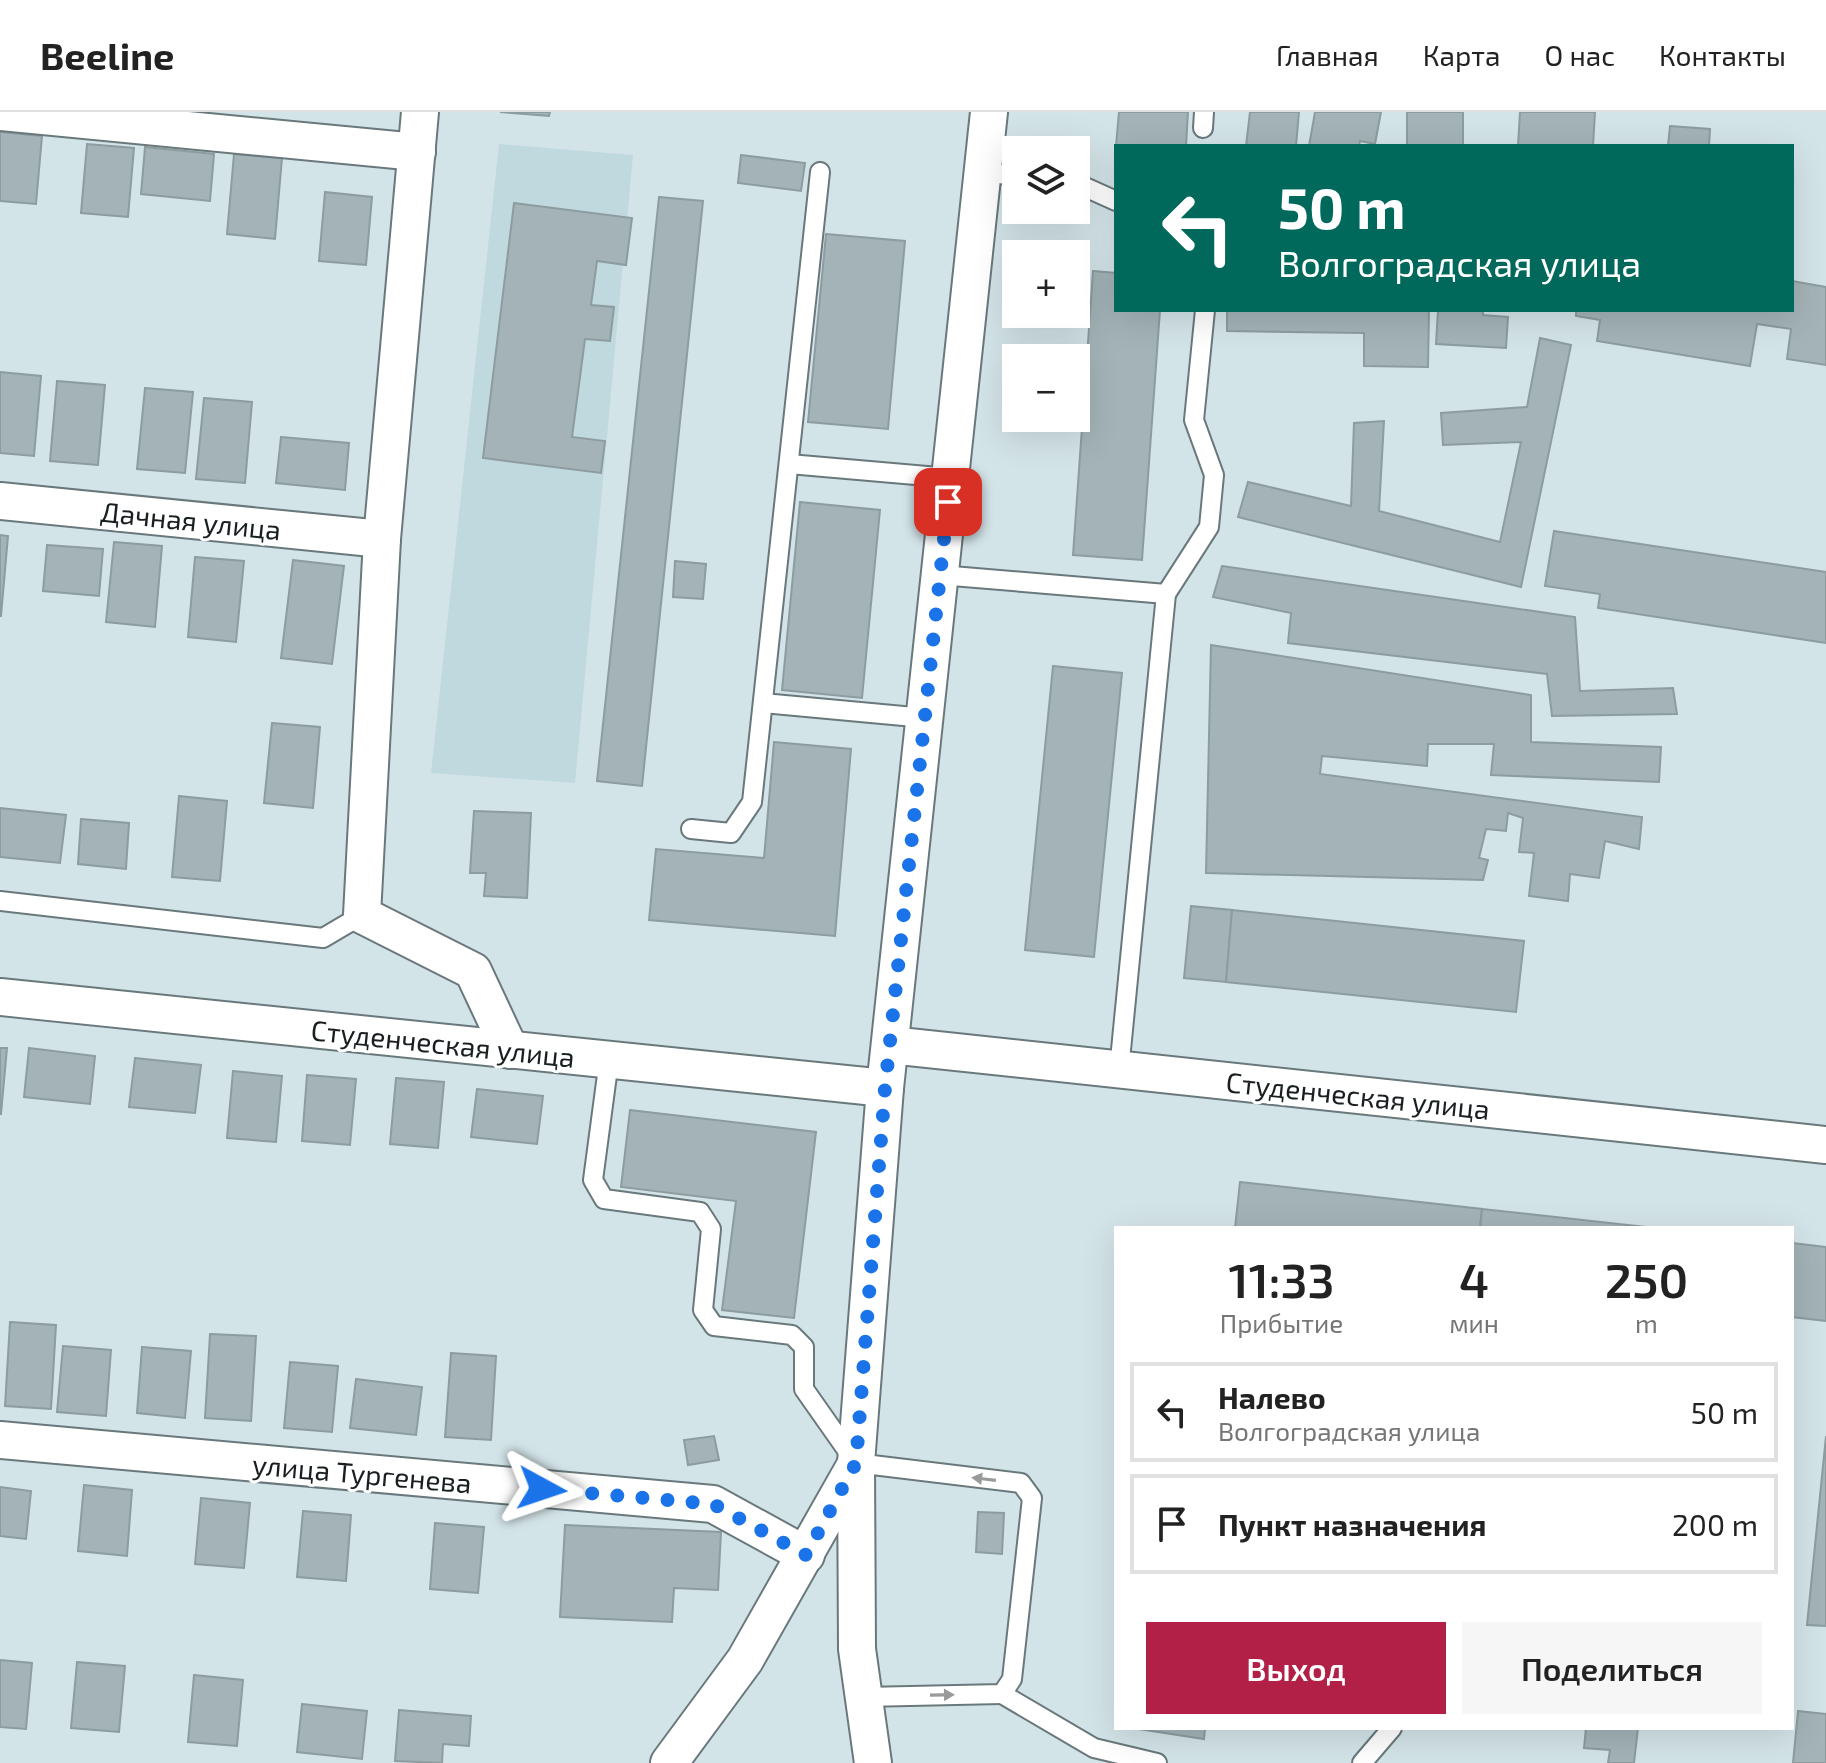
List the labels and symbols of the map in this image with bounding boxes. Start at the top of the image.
pin [914,468,982,536]
street label: Дачная улица [99,494,283,546]
street label: Студенческая улица [309,1012,577,1074]
street label: Студенческая улица [1224,1064,1492,1126]
street label: улица Тургенева [251,1446,473,1500]
position arrow [500,1447,584,1531]
one-way arrow [971,1472,996,1485]
one-way arrow [930,1689,955,1701]

